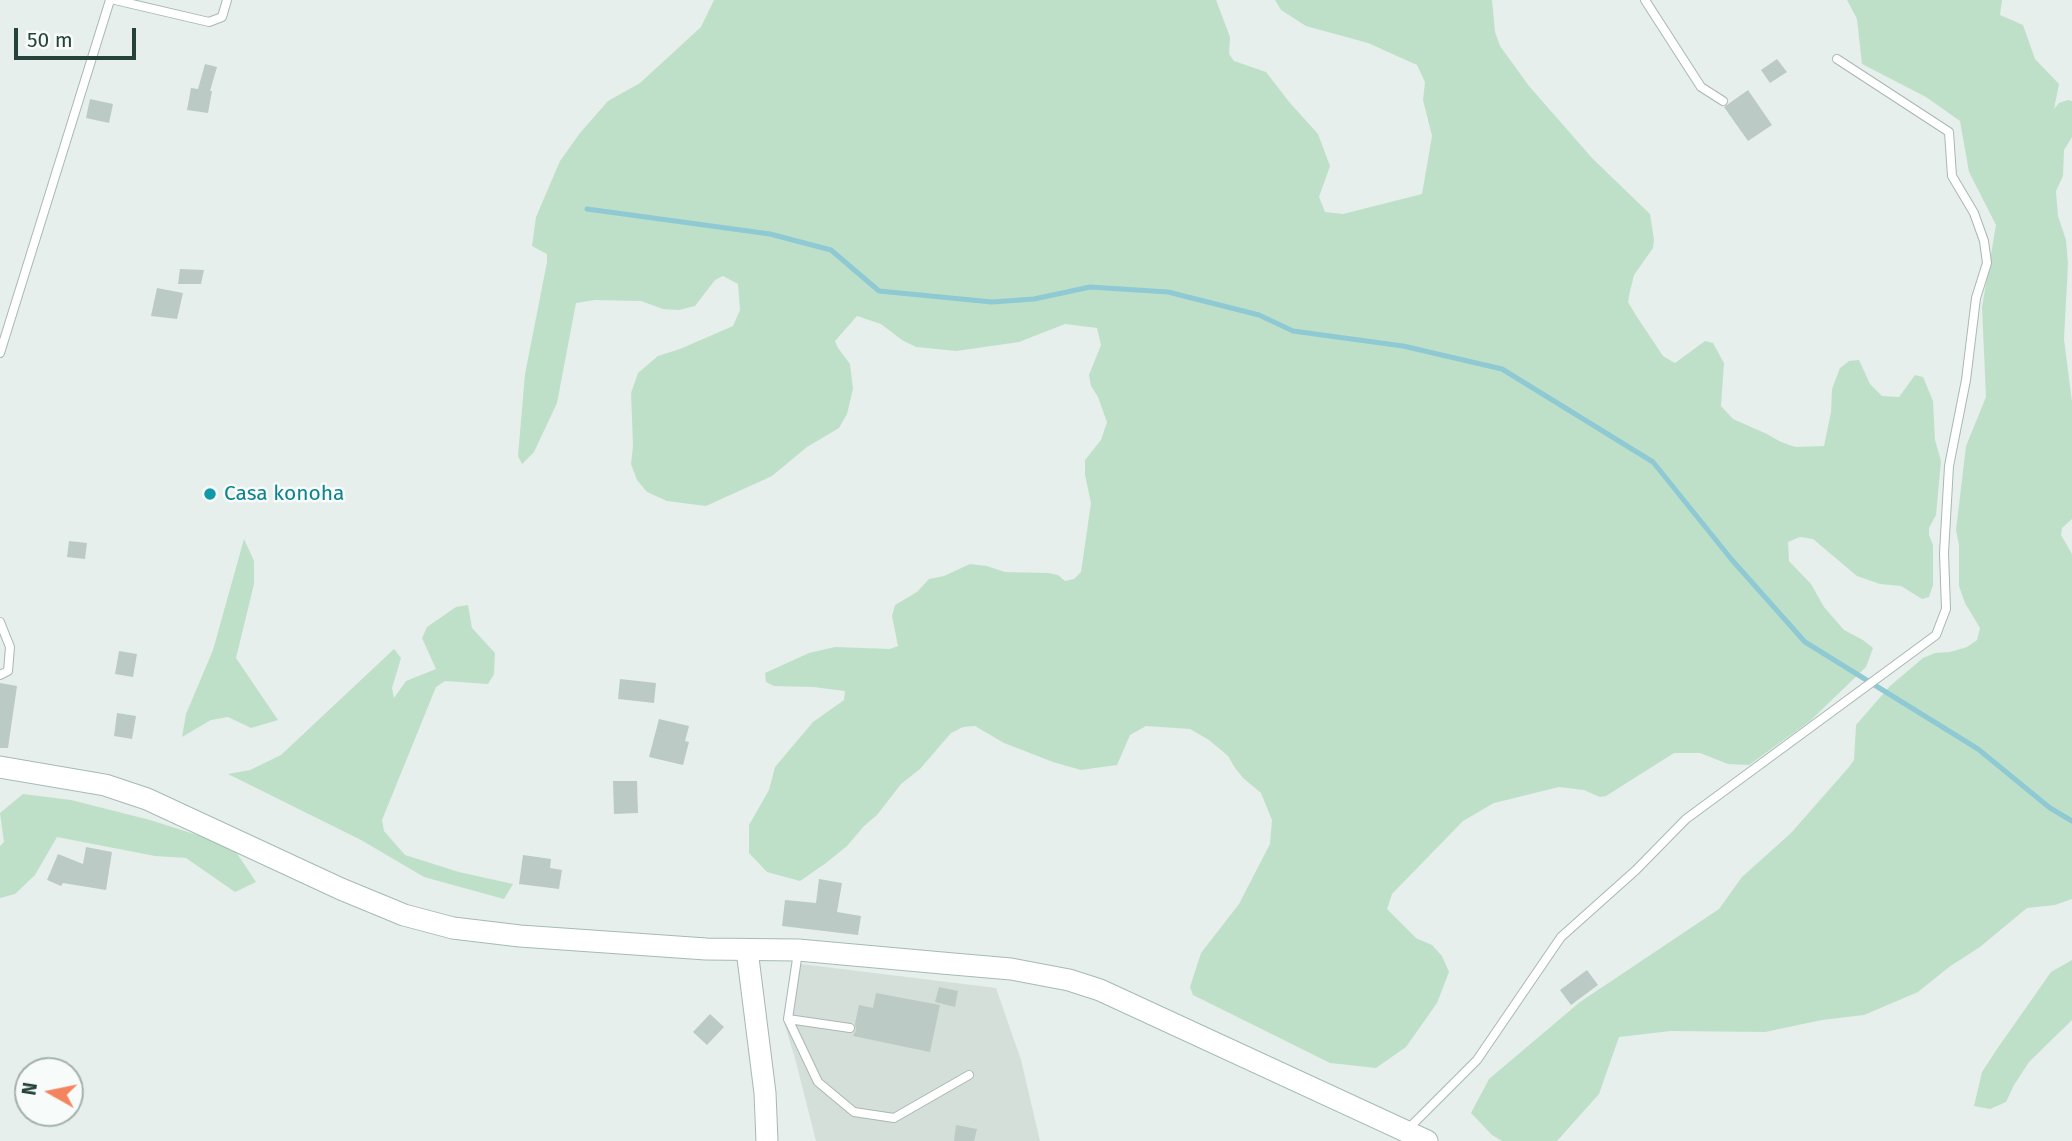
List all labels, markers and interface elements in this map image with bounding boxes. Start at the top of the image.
scale bar [18,14,140,58]
text: 50 m [27,27,73,53]
place label: Casa konoha [224,481,344,507]
marker: Casa konoha [202,486,218,502]
north arrow [14,1057,84,1127]
text: N [17,1081,42,1097]

